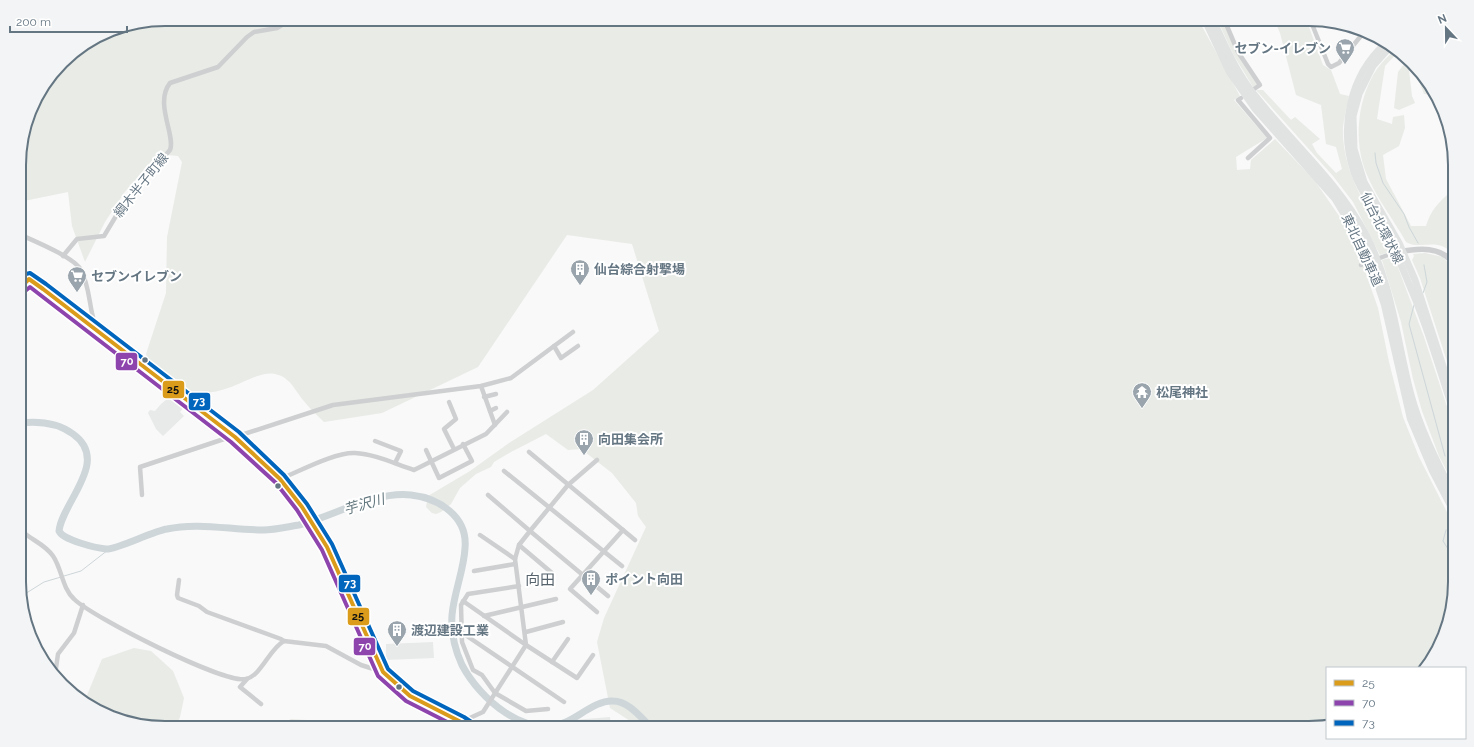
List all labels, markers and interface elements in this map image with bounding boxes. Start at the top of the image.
scale bar [10,8,127,34]
north arrow [1426,8,1466,48]
text: N [1436,12,1449,27]
text: 200 m [16,15,51,29]
supermarket icon: セブン-イレブン [1334,37,1356,65]
place label: セブン-イレブン [1235,41,1331,56]
street label: 綱木半子町線 [111,150,171,220]
street label: 仙台北環状線 [1358,190,1406,266]
street label: 東北自動車道 [1339,211,1385,289]
building icon: 仙台綜合射撃場 [569,258,591,286]
place label: 仙台綜合射撃場 [594,262,685,277]
supermarket icon: セブンイレブン [66,265,88,293]
place label: セブンイレブン [91,269,182,284]
line badge: 70 [115,352,138,371]
text: 70 [121,355,134,368]
unlabelled marker [140,355,150,365]
line badge: 25 [162,380,185,399]
temple icon: 松尾神社 [1131,381,1153,409]
text: 25 [167,383,179,396]
place label: 松尾神社 [1156,385,1208,400]
line badge: 73 [188,392,211,411]
text: 73 [193,395,205,408]
building icon: 向田集会所 [573,428,595,456]
place label: 向田集会所 [598,432,663,447]
unlabelled marker [273,481,283,491]
water label: 芋沢川 [342,490,388,517]
building icon: ポイント向田 [580,568,602,596]
district label: 向田 [525,571,555,589]
place label: ポイント向田 [605,572,683,587]
line badge: 73 [338,574,361,593]
text: 73 [344,577,356,590]
line badge: 25 [347,607,370,626]
text: 25 [352,610,364,623]
building icon: 渡辺建設工業 [386,619,408,647]
place label: 渡辺建設工業 [411,623,489,638]
line badge: 70 [353,637,376,656]
text: 70 [359,640,372,653]
legend [1326,667,1466,739]
text: 25 [1362,676,1375,690]
unlabelled marker [394,682,404,692]
text: 70 [1362,696,1376,710]
text: 73 [1362,716,1375,730]

